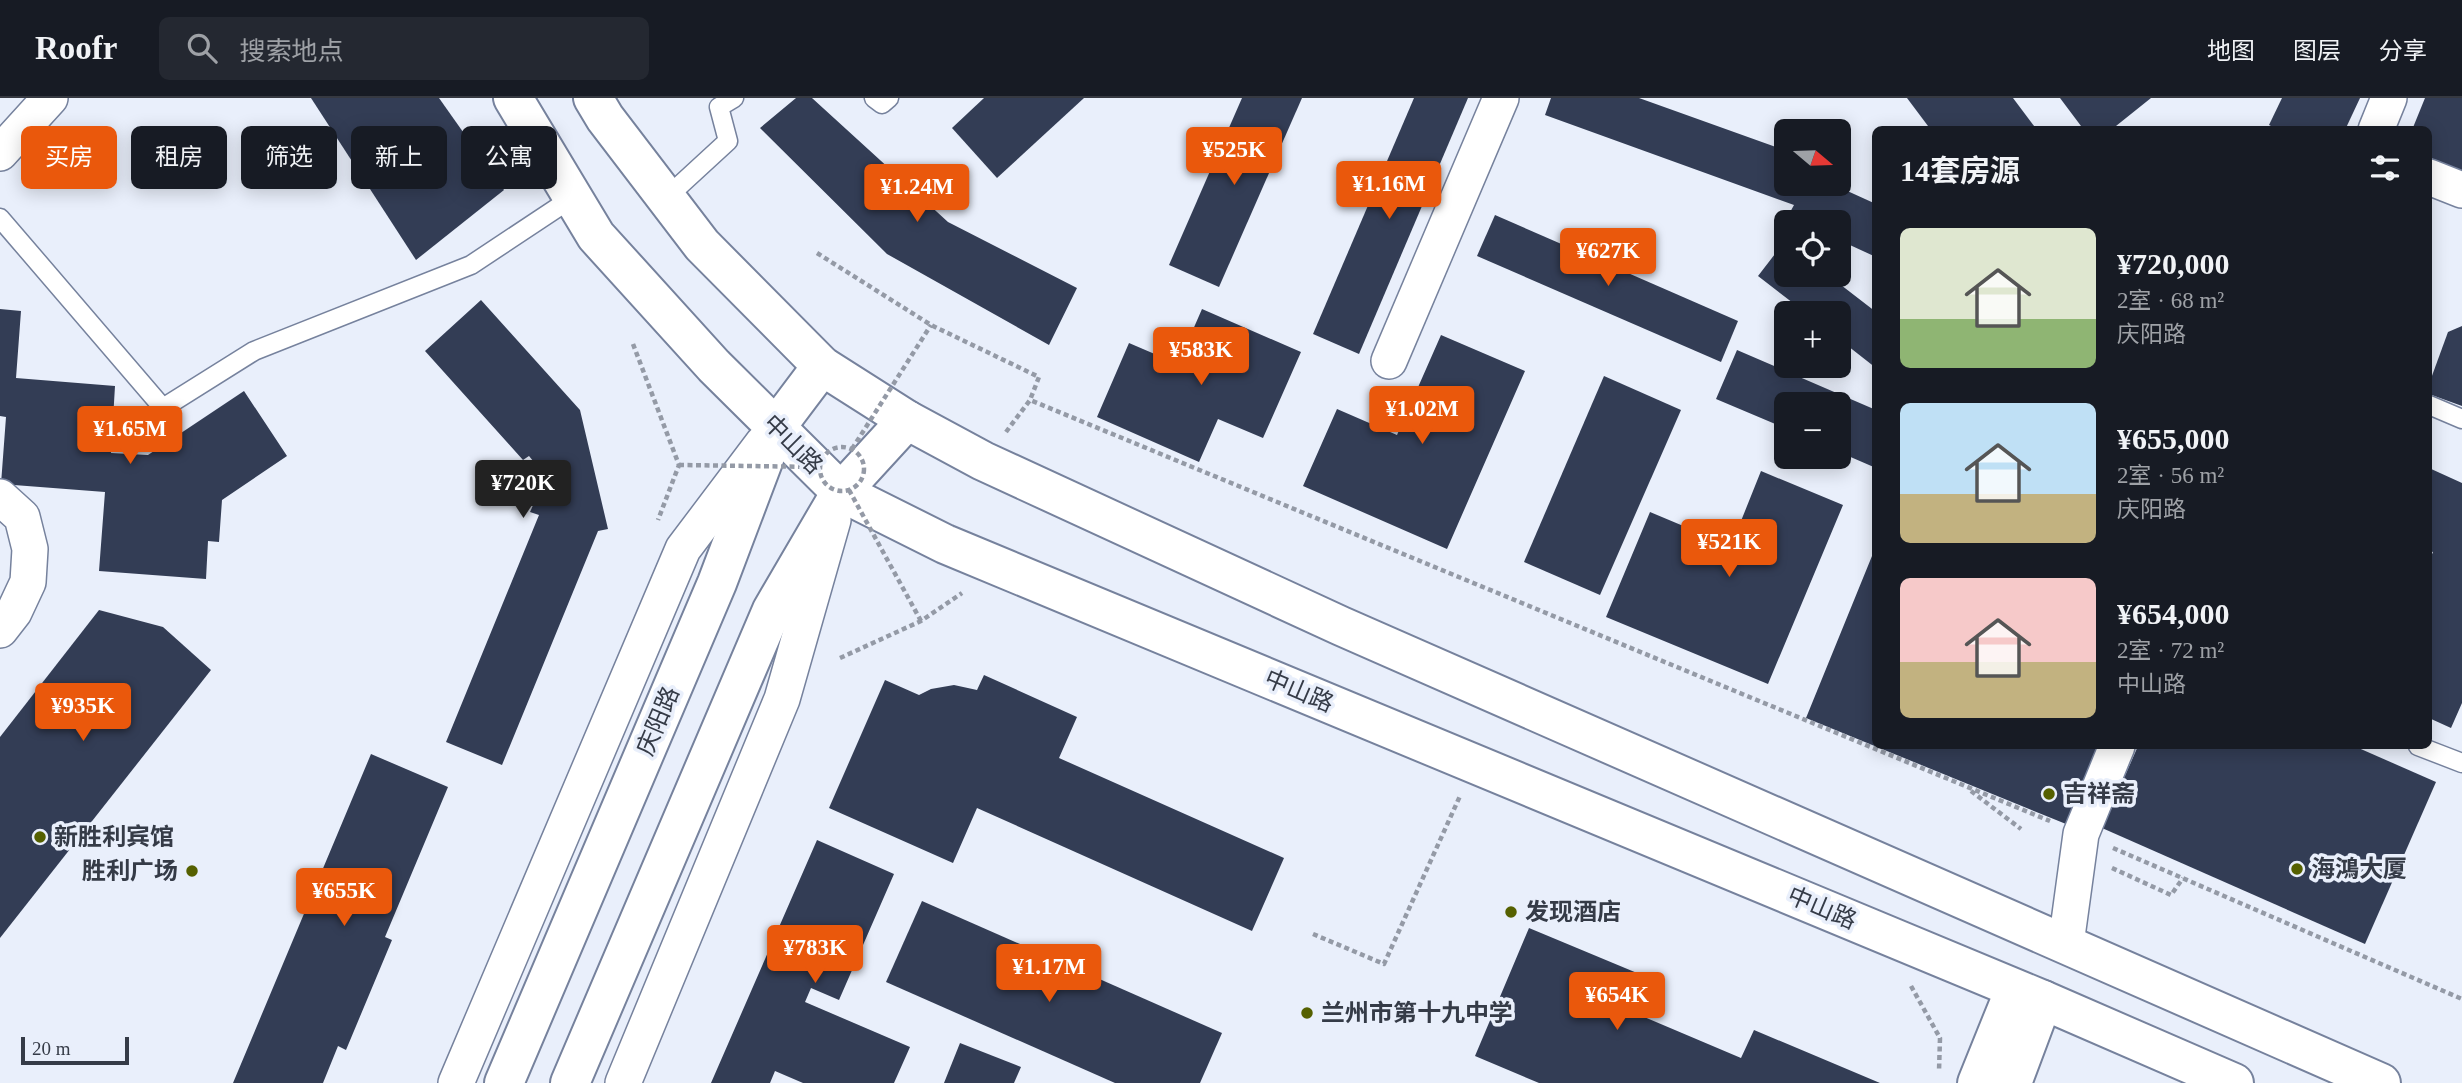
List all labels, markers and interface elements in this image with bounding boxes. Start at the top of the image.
search box [159,17,649,80]
icon: search [183,29,221,67]
text: Roofr [35,30,117,66]
text: 搜索地点 [239,37,343,66]
text: 地图 [2207,38,2255,64]
text: 图层 [2293,38,2341,64]
text: 分享 [2379,38,2427,64]
north arrow [1774,119,1852,196]
map controls [1774,119,1851,469]
chip: 买房 [21,126,117,189]
chip: 租房 [131,126,227,189]
chip: 筛选 [241,126,337,189]
chip: 新上 [351,126,447,189]
chip: 公寓 [461,126,557,189]
pin: ¥525K [1185,127,1283,187]
text: ¥525K [1202,137,1266,162]
icon: filters [2366,149,2404,187]
text: 14套房源 [1900,154,2020,187]
pin: ¥1.16M [1332,162,1446,221]
pin: ¥1.24M [860,164,974,224]
text: ¥1.16M [1352,171,1426,196]
text: ¥1.24M [880,174,954,199]
button: locate [1774,210,1851,287]
pin: ¥627K [1559,228,1657,288]
text: ¥627K [1576,238,1640,263]
text: ¥720,000 [2117,247,2230,280]
icon: home [1956,256,2040,340]
text: 2室 · 68 m² [2117,288,2224,313]
button: + [1774,301,1851,378]
text: 庆阳路 [2117,322,2186,347]
pin: ¥583K [1152,328,1250,387]
text: ¥583K [1169,337,1233,362]
pin: ¥1.02M [1365,386,1479,446]
button: − [1774,392,1851,469]
text: ¥1.02M [1385,396,1459,421]
pin: ¥1.65M [73,406,187,466]
street label: 中山路 [758,409,828,479]
text: ¥1.65M [93,416,167,441]
text: ¥655,000 [2117,422,2230,455]
icon: home [1956,431,2040,515]
pin: ¥720K [474,460,572,520]
text: 2室 · 56 m² [2117,463,2224,488]
text: ¥720K [491,470,555,495]
text: 庆阳路 [2117,497,2186,522]
pin: ¥521K [1680,519,1778,579]
text: ¥521K [1697,529,1761,554]
text: ¥654,000 [2117,597,2230,630]
icon: home [1956,606,2040,690]
text: 2室 · 72 m² [2117,638,2224,663]
street label: 中山路 [1261,665,1337,717]
text: 中山路 [2117,672,2186,697]
street label: 庆阳路 [632,683,684,759]
pin: ¥935K [34,684,132,743]
text: ¥935K [51,693,115,718]
place label: 吉祥斋 [2063,781,2135,807]
marker: 吉祥斋 [2041,786,2057,802]
place label: 新胜利宾馆 [54,824,174,850]
marker: 新胜利宾馆 [32,829,48,845]
place label: 海鴻大厦 [2311,856,2407,882]
place label: 胜利广场 [82,858,178,884]
marker: 海鴻大厦 [2289,861,2305,877]
marker: 胜利广场 [184,863,200,879]
pin: ¥655K [295,868,393,928]
text: ¥655K [312,878,376,903]
street label: 中山路 [1784,882,1860,934]
place label: 发现酒店 [1525,899,1621,925]
marker: 发现酒店 [1503,904,1519,920]
pin: ¥783K [766,926,864,985]
text: ¥783K [783,935,847,960]
pin: ¥1.17M [992,944,1106,1004]
text: ¥1.17M [1012,954,1086,979]
pin: ¥654K [1568,972,1666,1032]
text: ¥654K [1585,982,1649,1007]
place label: 兰州市第十九中学 [1321,1000,1513,1026]
marker: 兰州市第十九中学 [1299,1005,1315,1021]
scale bar [21,1034,130,1066]
text: 20 m [32,1038,71,1059]

